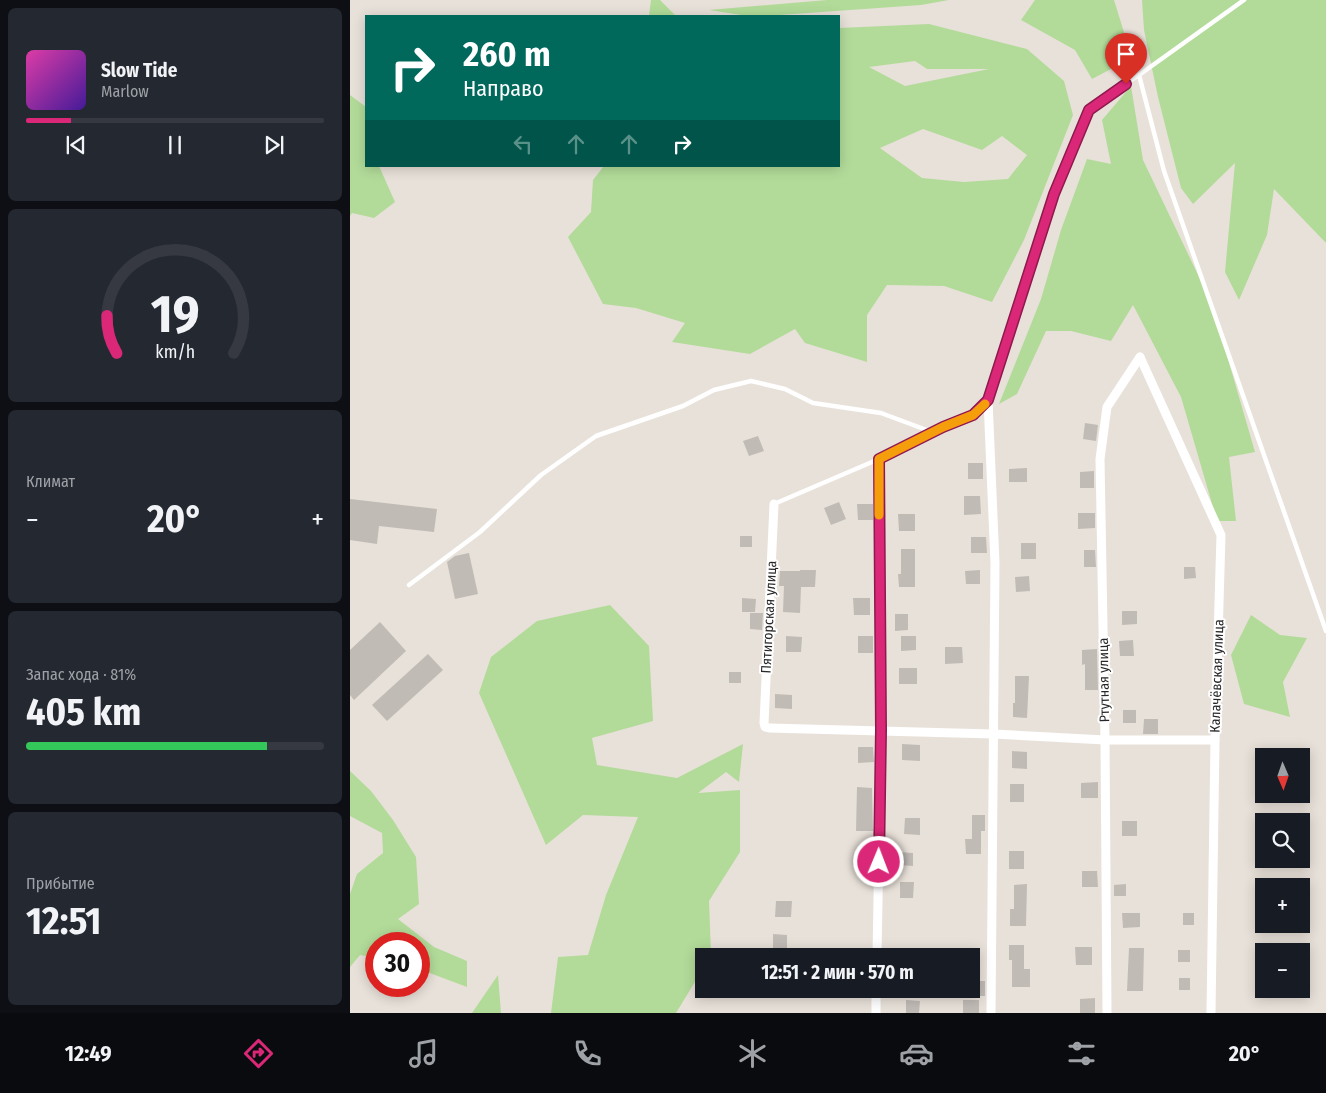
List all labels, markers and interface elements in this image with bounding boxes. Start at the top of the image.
text: 260 m [463,33,551,75]
pin [1105,33,1147,84]
icon: right [380,35,445,100]
icon: arrive [1112,40,1140,68]
text: Slow Tide [101,59,177,82]
text: Направо [463,75,544,102]
text: Marlow [101,82,149,101]
icon: left [509,130,537,158]
icon: ahead [562,130,590,158]
icon: ahead [615,130,643,158]
icon: right [668,130,696,158]
icon: previous [62,131,90,159]
icon: pause [161,131,189,159]
icon: next [260,131,288,159]
text: 19 [151,283,199,346]
text: km/h [155,341,195,363]
text: Климат [26,472,75,491]
text: 20° [147,496,203,542]
text: − [26,503,39,536]
text: + [311,503,324,536]
street label: Пятигорская улица [758,560,780,674]
street label: Калачёвская улица [1207,619,1227,733]
street label: Ртутная улица [1095,637,1113,722]
text: Запас хода · 81% [26,665,136,684]
text: 405 km [26,689,141,735]
north arrow [1255,748,1310,802]
map controls [1255,748,1310,998]
button: search [1255,813,1310,868]
position arrow [852,835,904,887]
text: Прибытие [26,874,95,893]
button: + [1255,878,1310,933]
text: 12:51 [26,898,101,944]
speed limit sign: 30 [365,932,430,997]
button: − [1255,943,1310,998]
text: 12:51 · 2 мин · 570 m [761,961,914,984]
icon: directions [241,1036,276,1071]
icon: music [406,1036,441,1071]
icon: phone [570,1036,605,1071]
icon: climate [735,1036,770,1071]
icon: car [899,1036,934,1071]
icon: filters [1064,1036,1099,1071]
text: 12:49 [65,1040,112,1067]
text: 20° [1229,1040,1261,1067]

